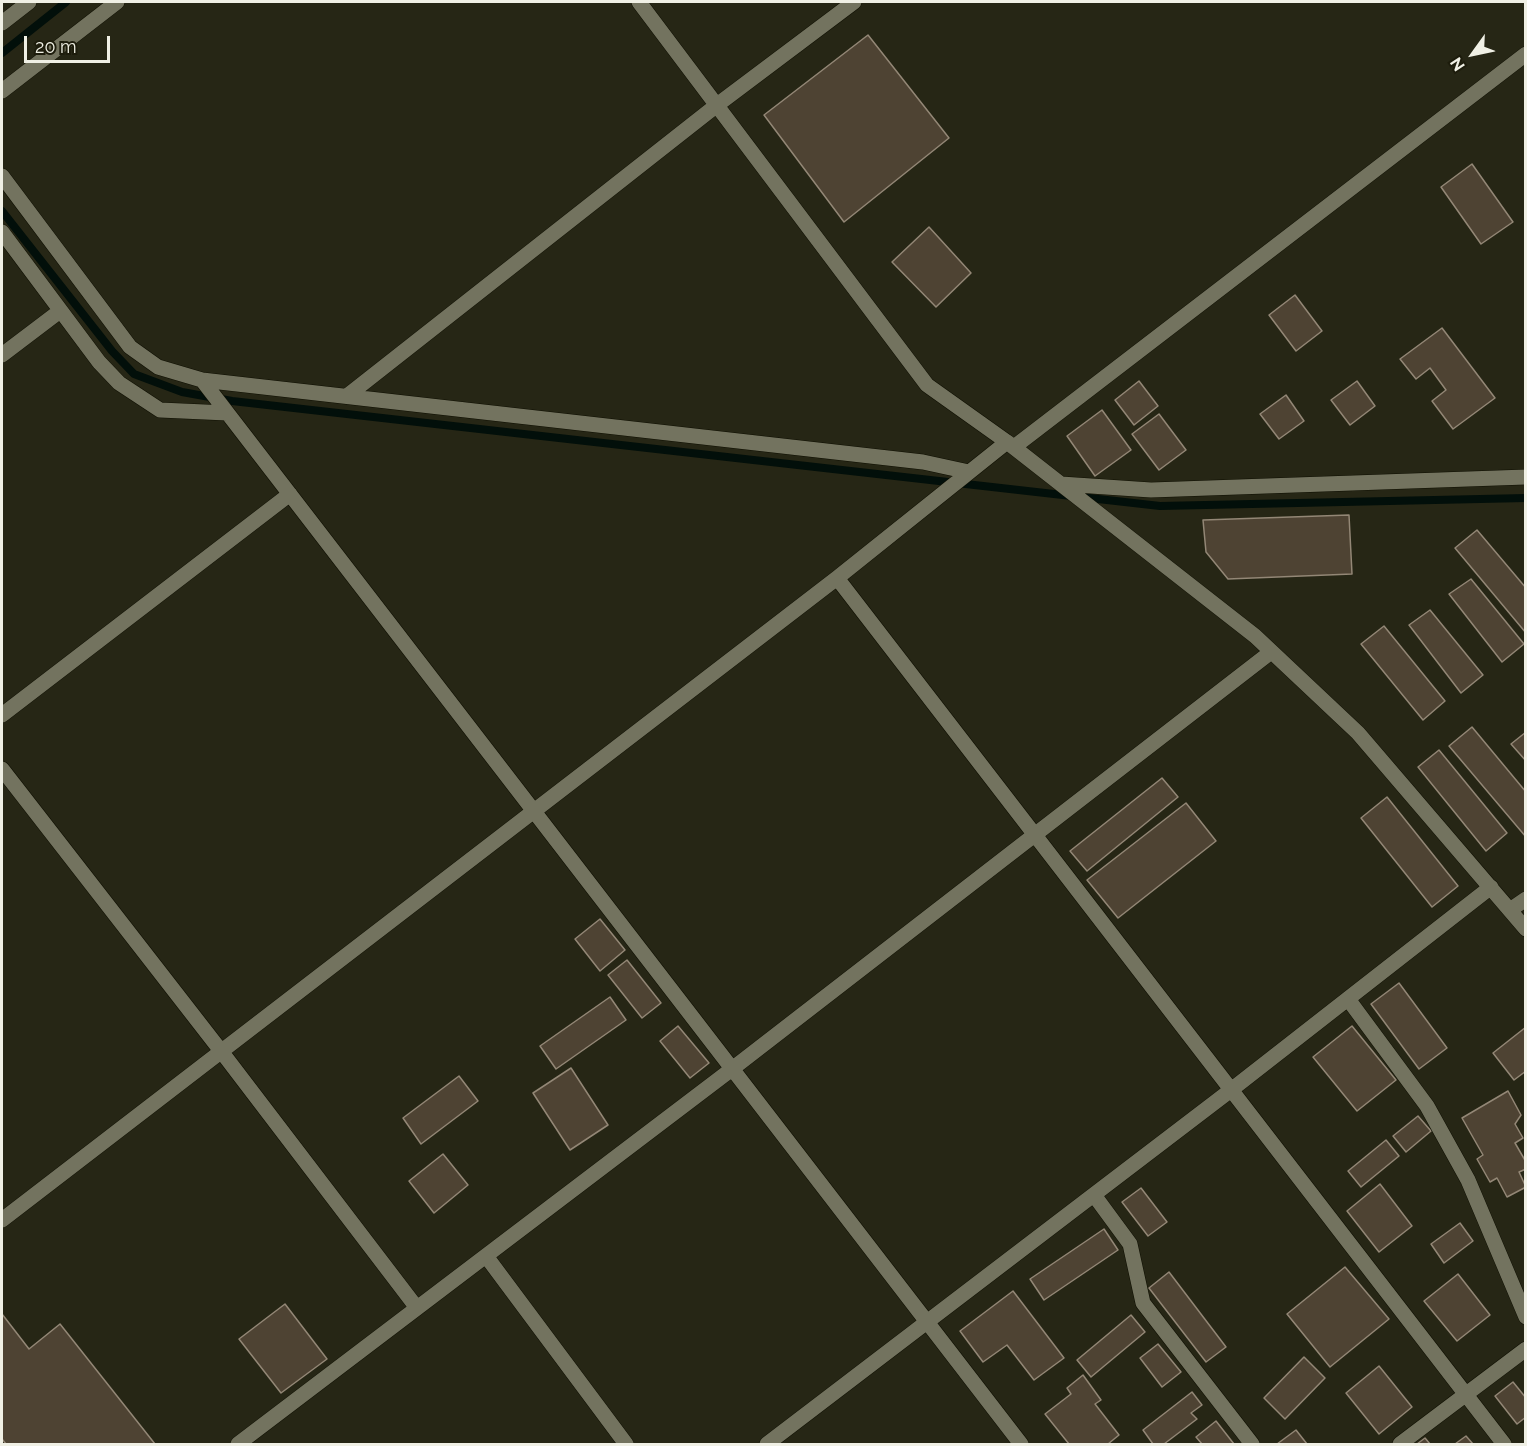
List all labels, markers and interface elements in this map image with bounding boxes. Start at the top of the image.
scale bar [27,24,112,62]
north arrow [1443,24,1503,84]
text: 20 m [35,36,77,57]
text: N [1446,54,1469,74]

